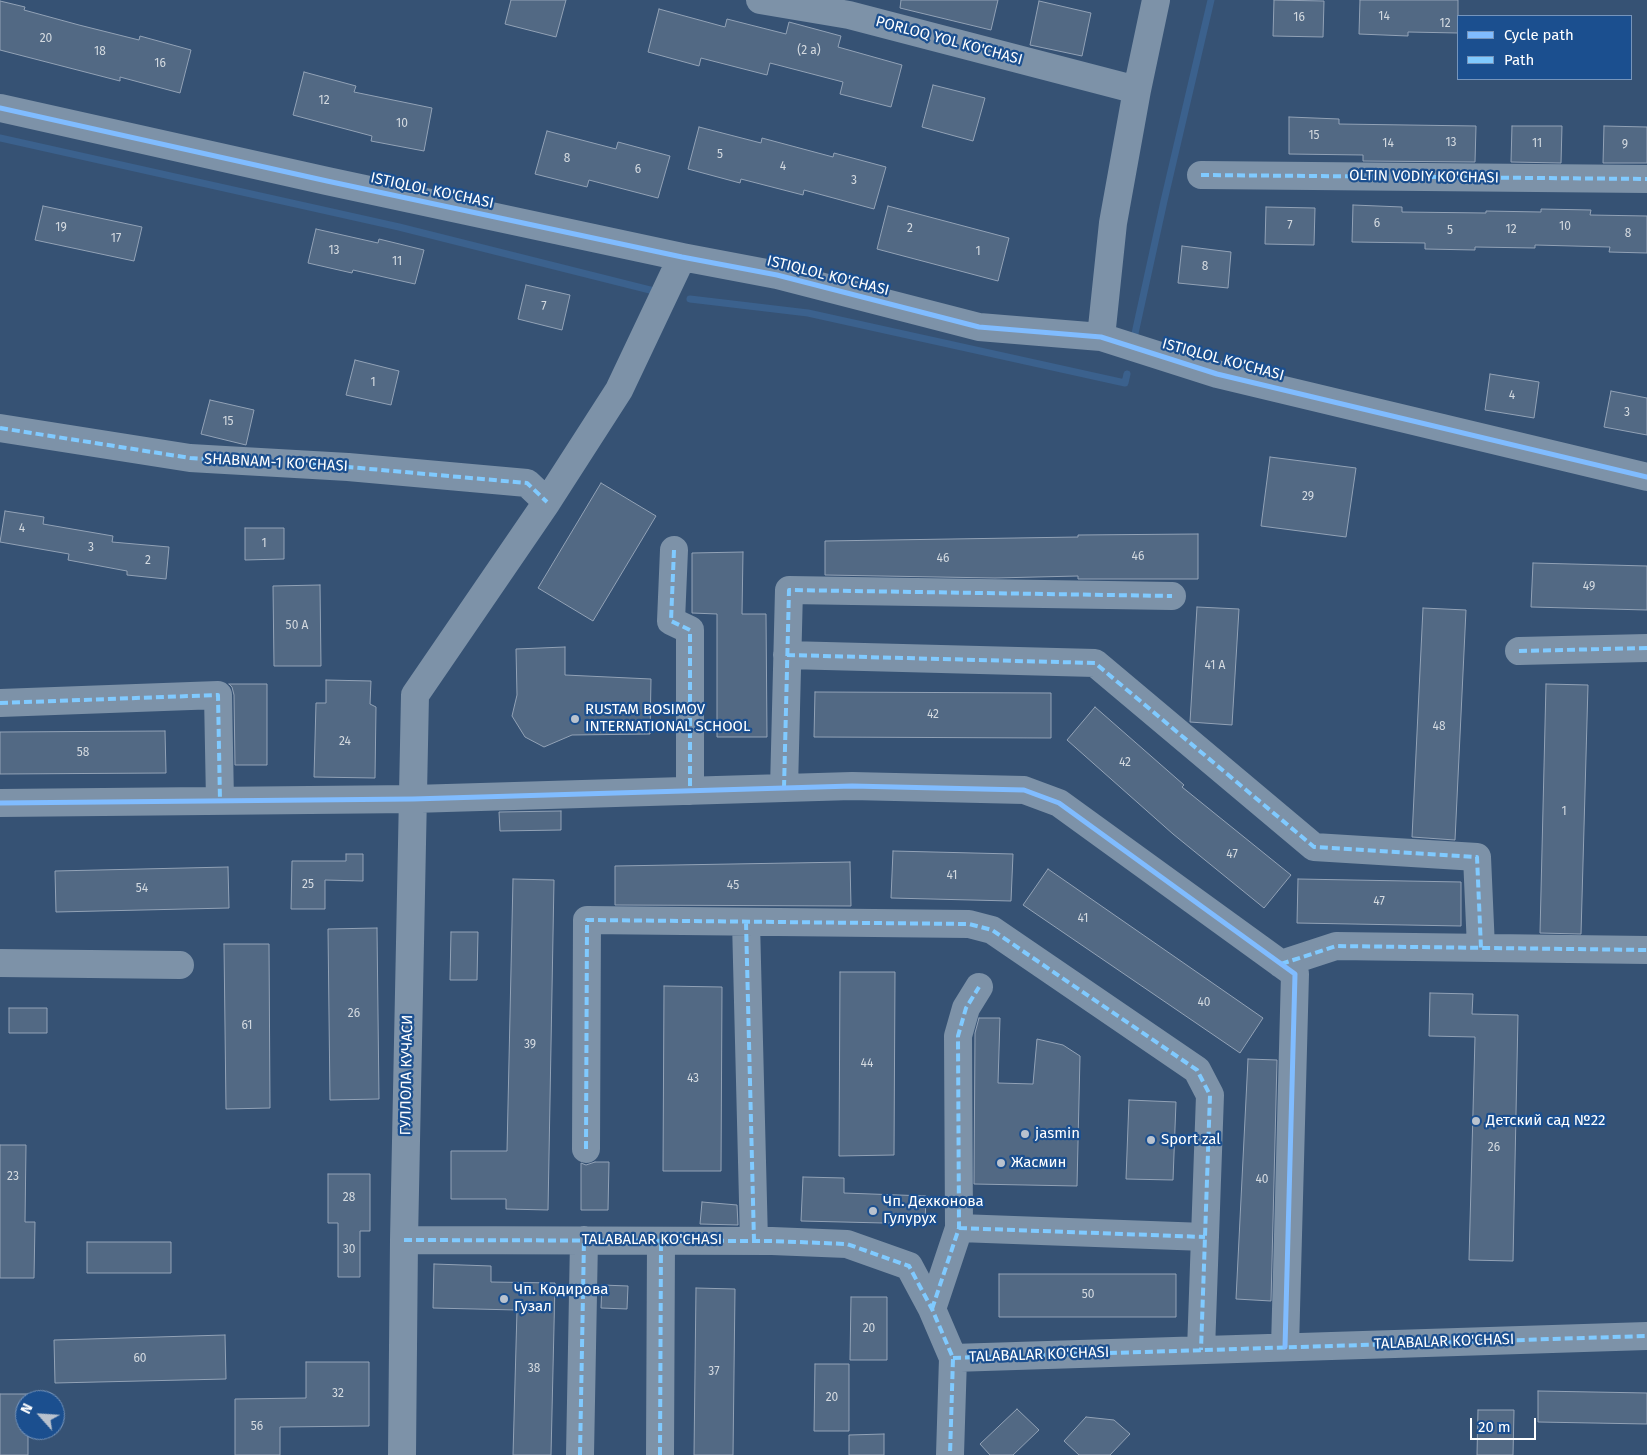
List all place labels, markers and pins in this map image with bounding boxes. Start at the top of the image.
place label: RUSTAM BOSIMOV INTERNATIONAL SCHOOL [585,701,750,736]
marker: RUSTAM BOSIMOV INTERNATIONAL SCHOOL [569,713,581,725]
place label: Детский сад №22 [1486,1112,1605,1130]
marker: Детский сад №22 [1470,1115,1482,1127]
place label: jasmin [1035,1125,1080,1143]
marker: jasmin [1019,1128,1031,1140]
place label: Sport zal [1161,1131,1221,1149]
marker: Sport zal [1145,1134,1157,1146]
place label: Жасмин [1011,1154,1066,1172]
marker: Жасмин [995,1157,1007,1169]
place label: Чп. Дехконова Гулурух [883,1193,984,1228]
marker: Чп. Дехконова Гулурух [867,1205,879,1217]
place label: Чп. Кодирова Гузал [514,1281,608,1316]
marker: Чп. Кодирова Гузал [498,1293,510,1305]

